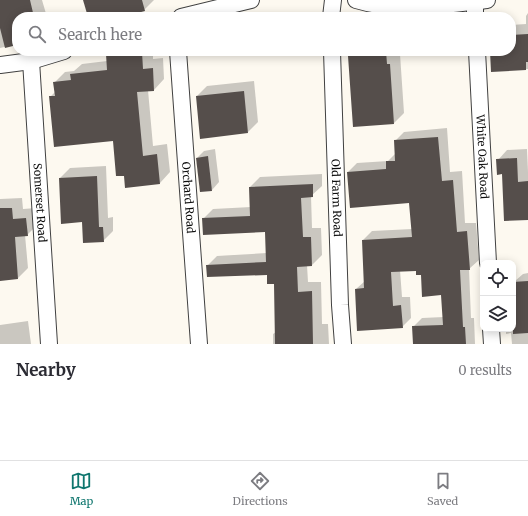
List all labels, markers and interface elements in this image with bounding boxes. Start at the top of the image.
search box [12,12,516,56]
icon: search [26,23,48,45]
text: Search here [58,25,142,44]
street label: White Oak Road [473,113,492,200]
street label: Old Farm Road [328,159,345,237]
street label: Orchard Road [179,161,198,234]
street label: Somerset Road [31,163,50,243]
map controls [480,260,516,332]
button: locate [480,260,516,296]
button: layers [480,296,516,332]
text: Nearby [16,359,76,381]
text: 0 results [458,362,512,379]
tab: Map [70,470,93,508]
tab: Directions [233,470,288,508]
tab: Saved [427,470,458,508]

